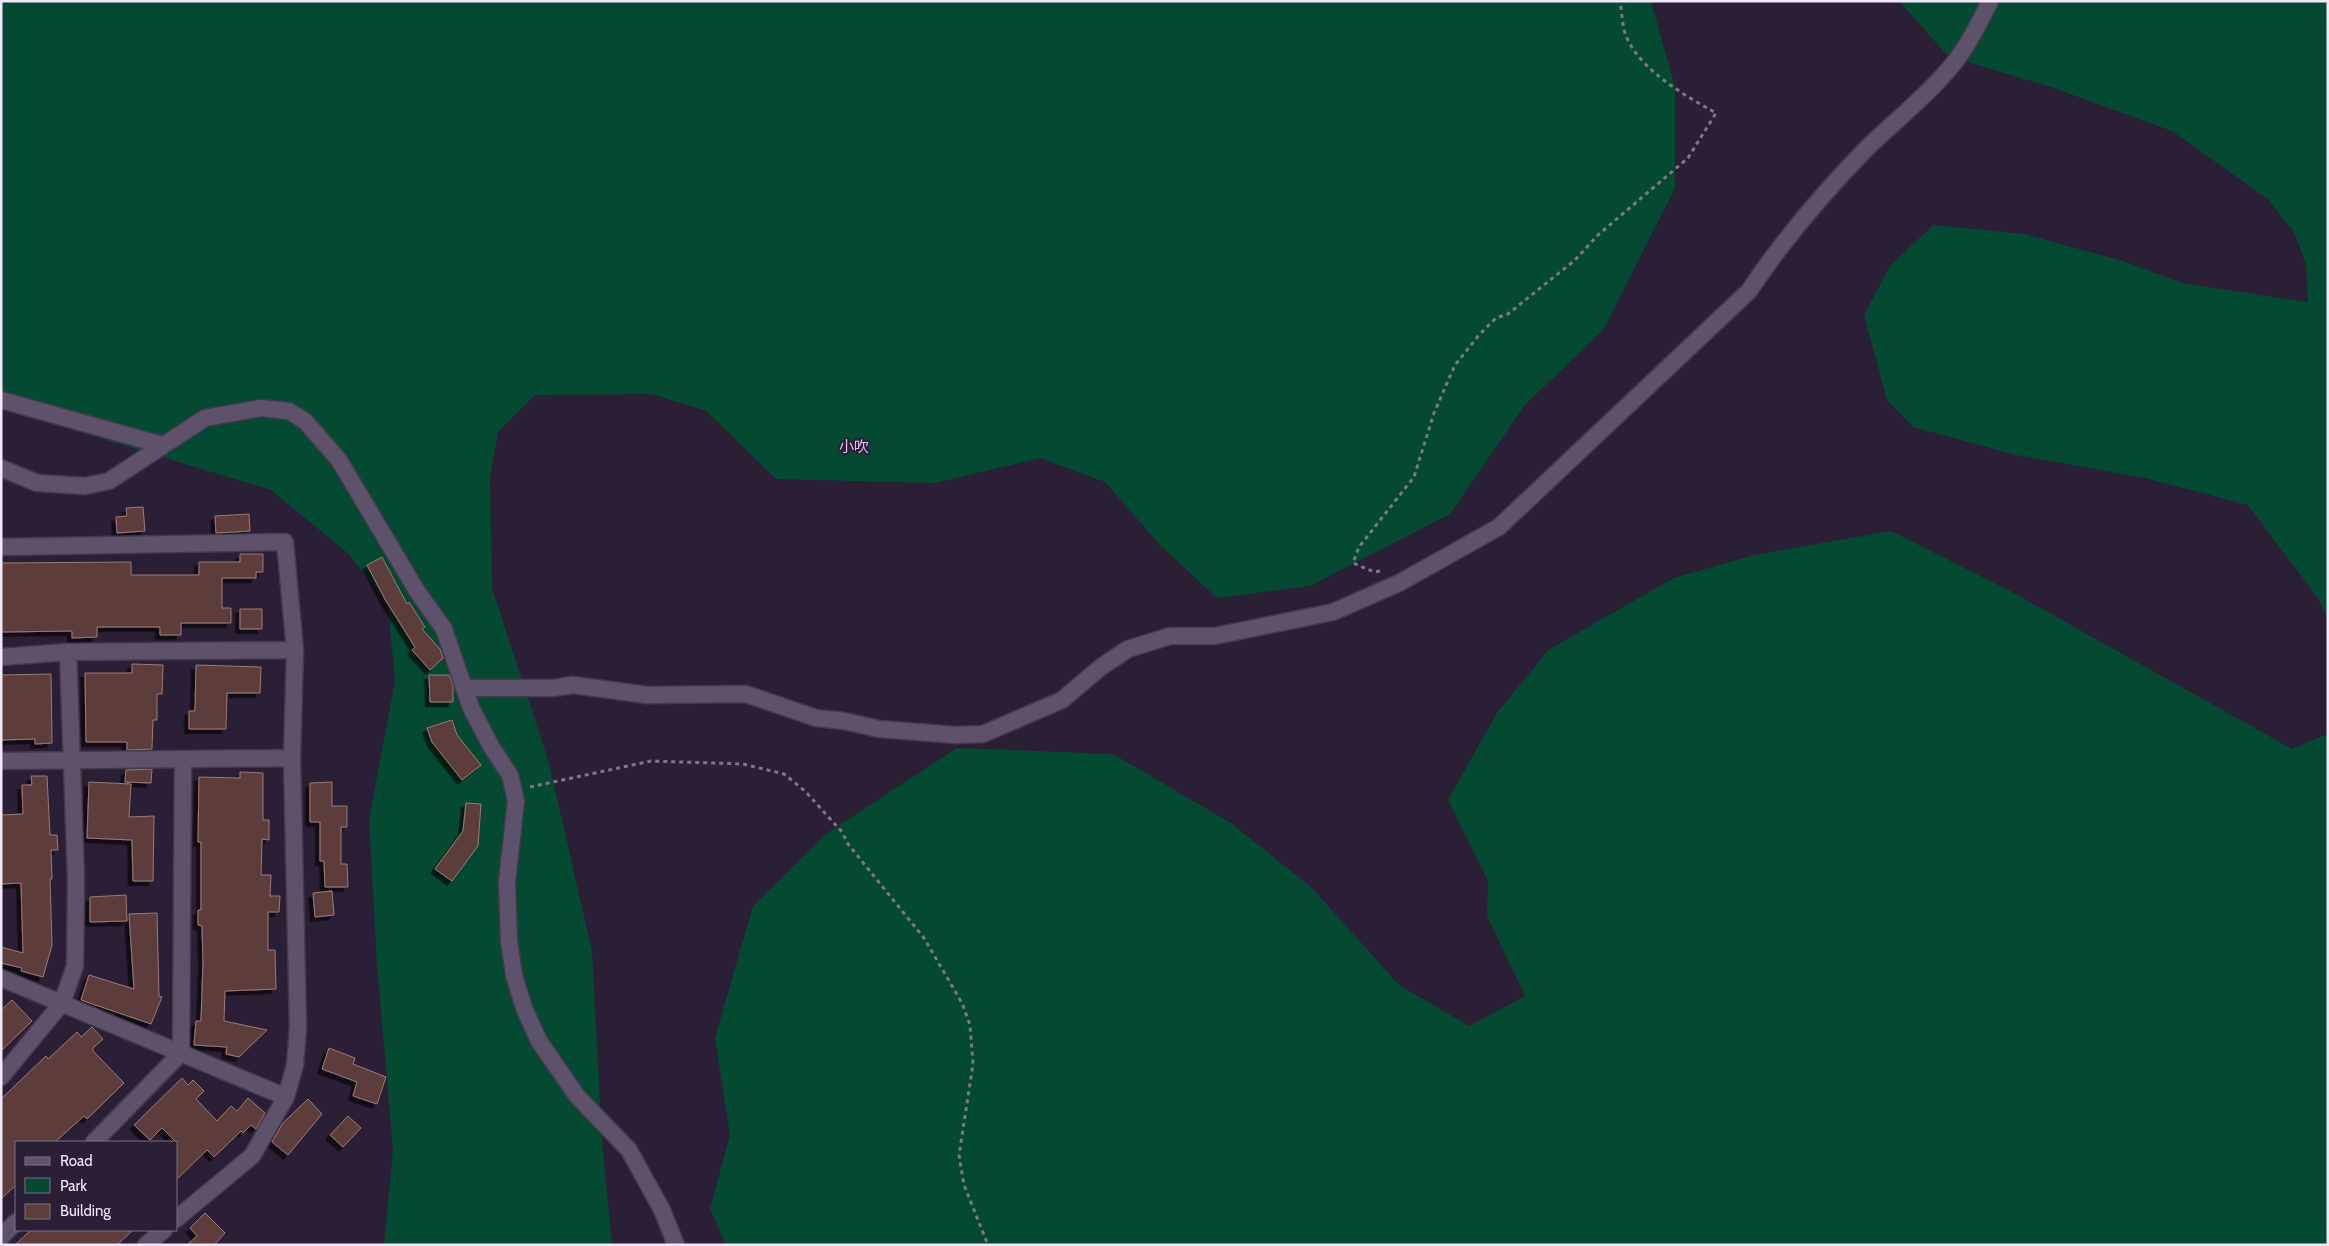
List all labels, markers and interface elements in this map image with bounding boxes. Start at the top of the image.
district label: 小吹 [839,438,869,456]
legend [15,1141,178,1231]
text: Road [60,1152,93,1170]
text: Park [60,1177,87,1195]
text: Building [60,1202,111,1220]

